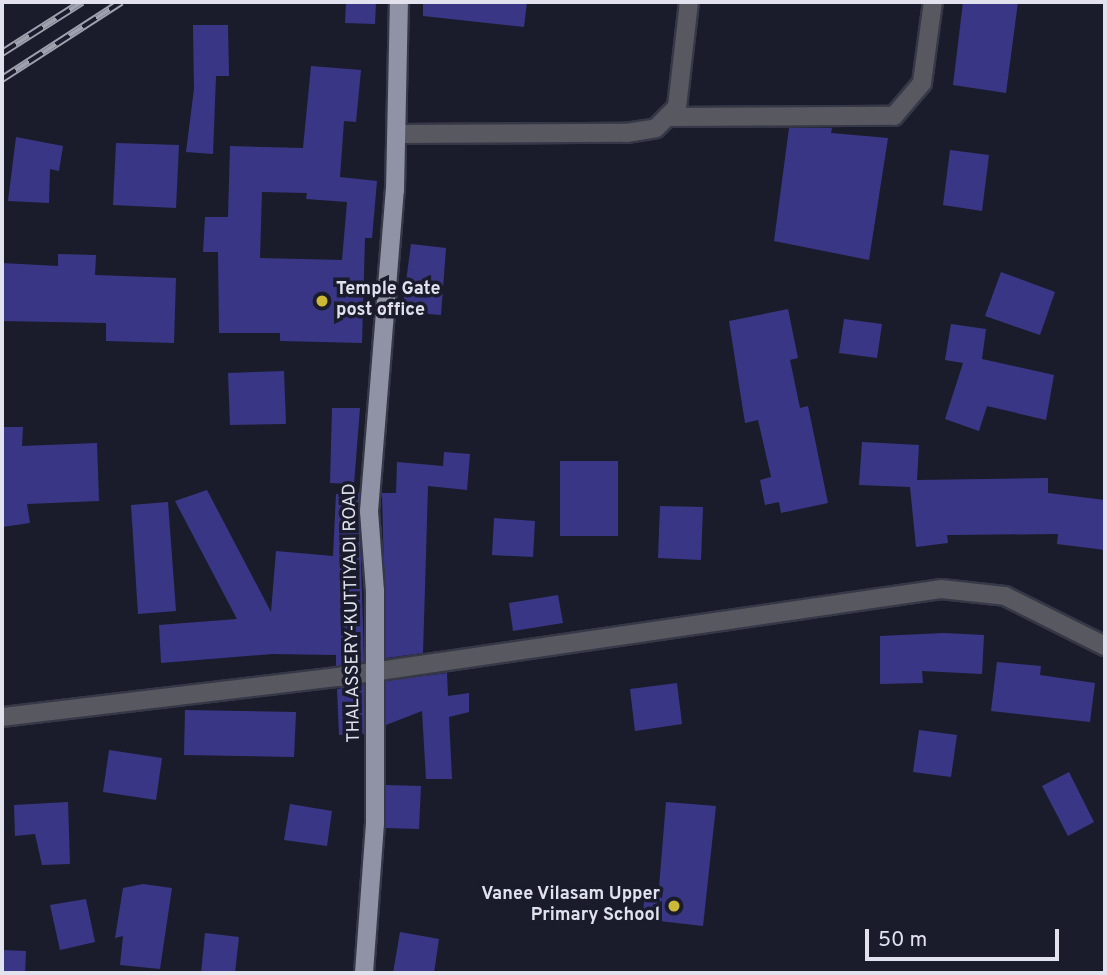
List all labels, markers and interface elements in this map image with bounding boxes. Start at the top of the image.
place label: Temple Gate post office [336,280,440,322]
marker: Temple Gate post office [314,293,330,309]
street label: THALASSERY-KUTTIYADI ROAD [340,483,366,743]
place label: Vanee Vilasam Upper Primary School [480,885,660,928]
marker: Vanee Vilasam Upper Primary School [666,898,682,914]
scale bar [869,916,1063,960]
text: 50 m [878,927,927,954]

